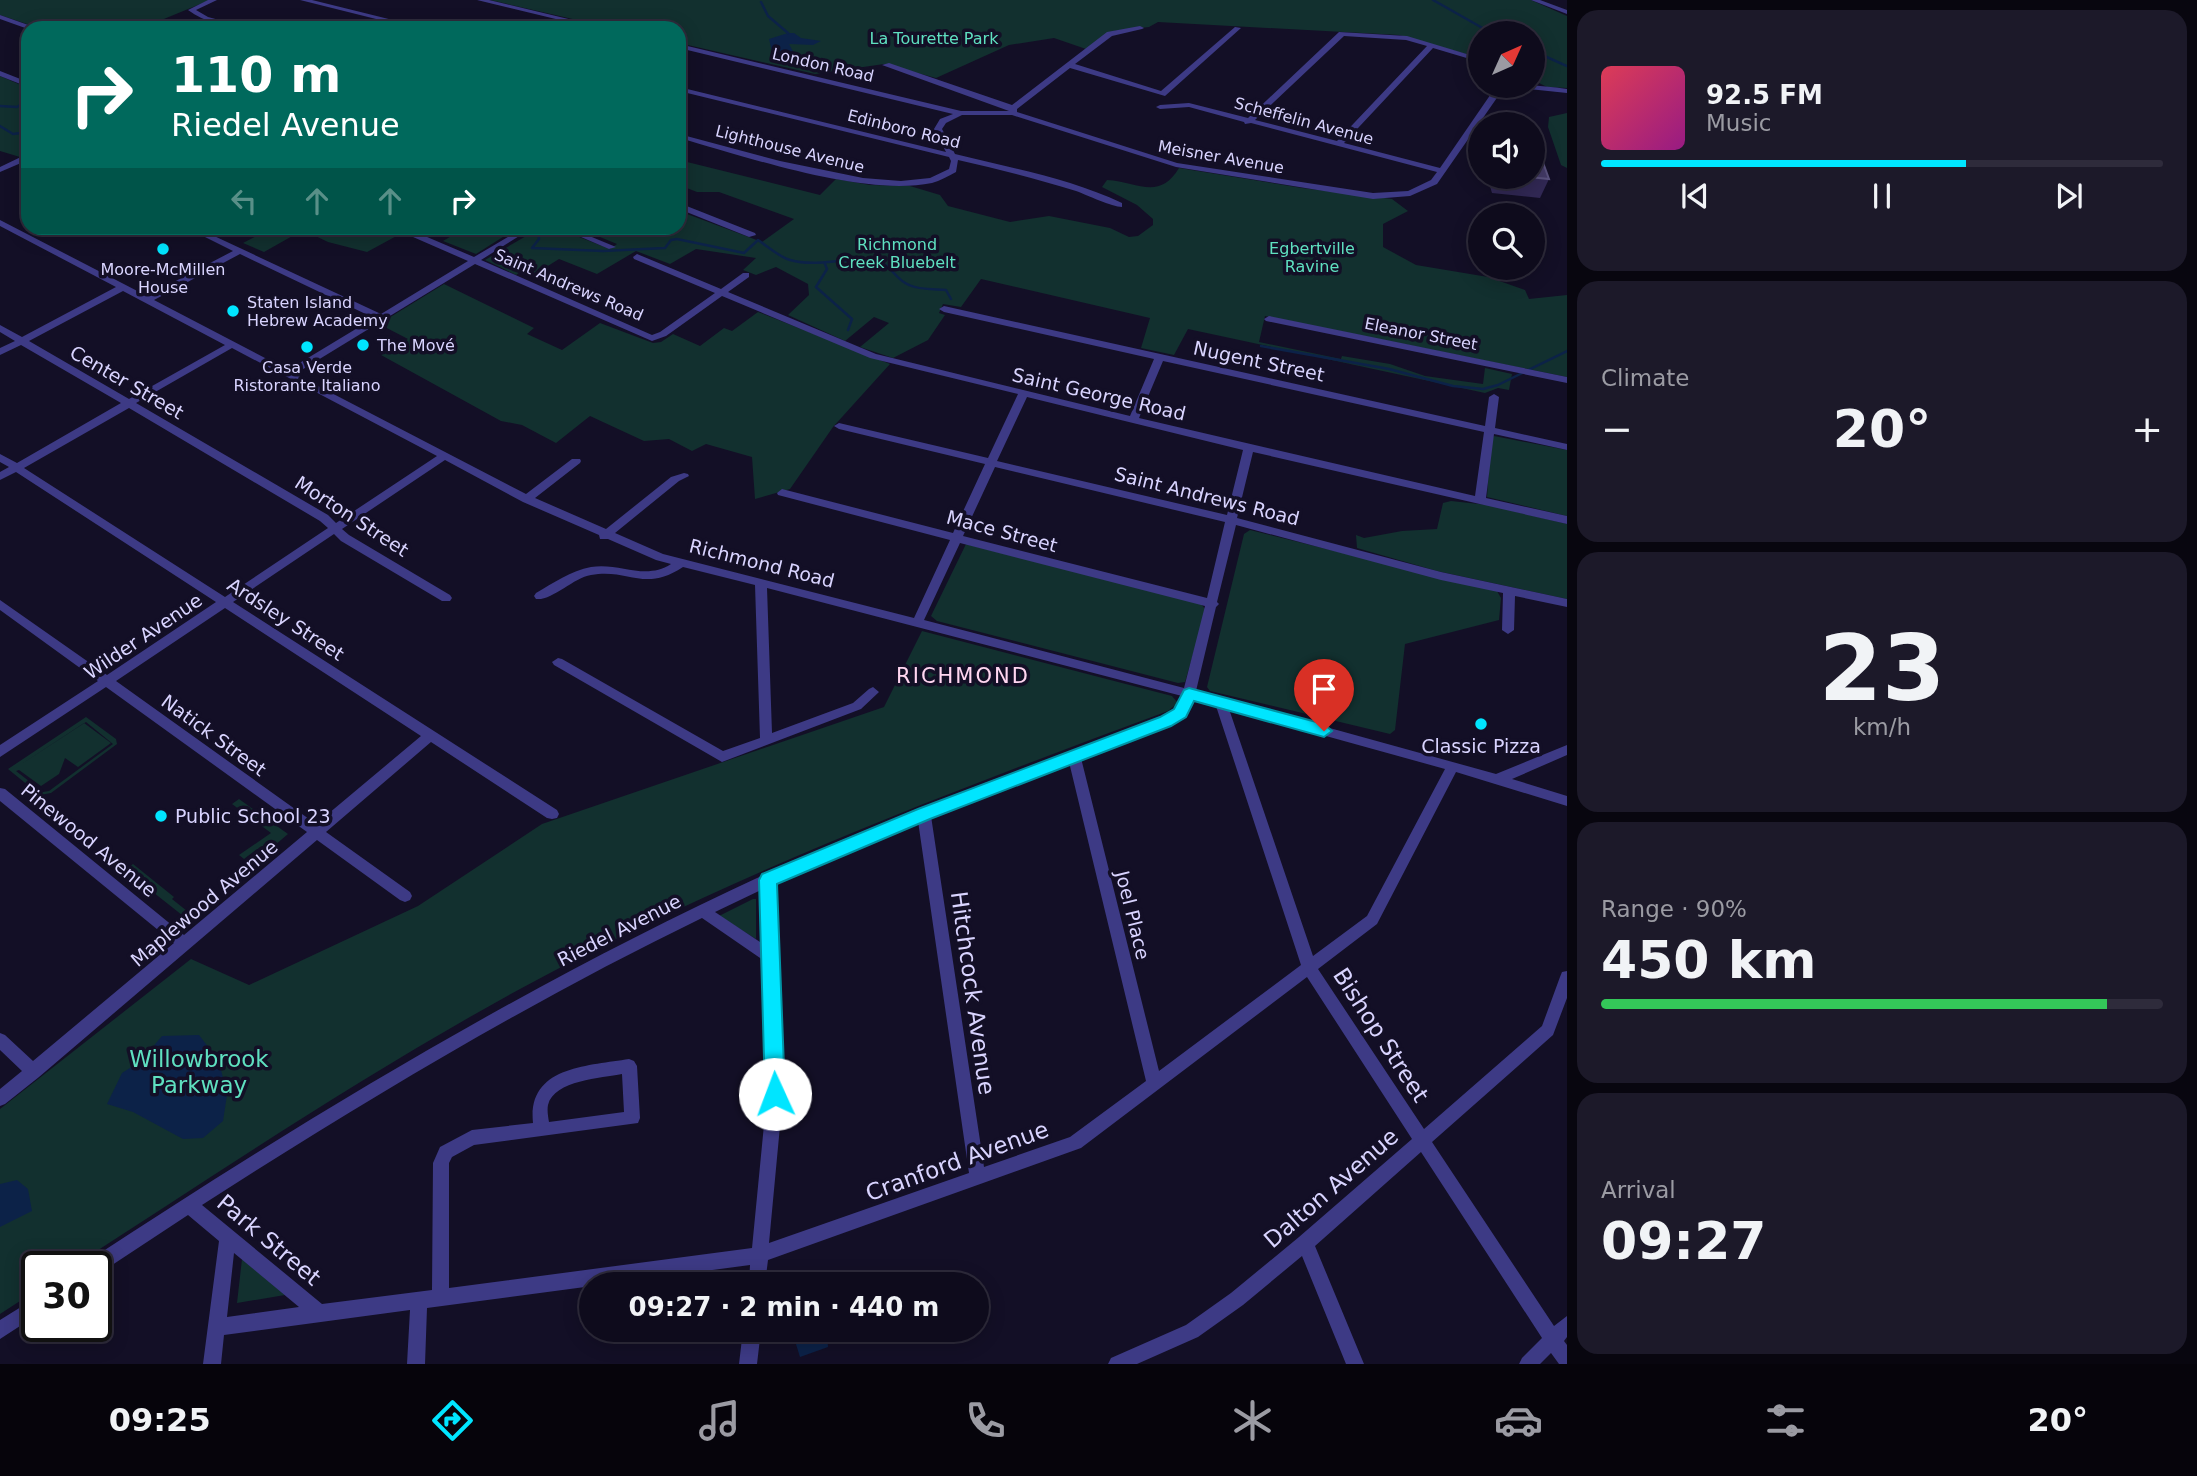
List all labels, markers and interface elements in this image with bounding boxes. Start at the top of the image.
north arrow [1468,21,1545,98]
map controls [1468,21,1545,280]
park label: La Tourette Park [870,29,999,48]
street label: London Road [770,44,876,86]
text: 110 m [171,47,341,104]
icon: right [56,49,147,140]
text: 92.5 FM [1706,80,1823,110]
street label: Scheffelin Avenue [1232,93,1376,149]
text: Riedel Avenue [171,106,400,144]
street label: Edinboro Road [845,106,963,152]
text: Music [1706,110,1771,136]
button: sound [1468,112,1545,189]
street label: Lighthouse Avenue [714,121,866,177]
street label: Meisner Avenue [1157,137,1285,177]
icon: previous [1676,177,1714,215]
icon: pause [1863,177,1901,215]
icon: next [2050,177,2088,215]
icon: left [225,182,263,220]
icon: ahead [298,182,336,220]
icon: ahead [371,182,409,220]
icon: right [444,182,482,220]
button: search [1468,203,1545,280]
park label: Richmond Creek Bluebelt [838,235,956,272]
park label: Egbertville Ravine [1269,239,1355,276]
marker: Moore-McMillen House [155,241,171,257]
street label: Saint Andrews Road [492,245,646,325]
place label: Moore-McMillen House [101,260,225,297]
place label: Staten Island Hebrew Academy [247,293,388,330]
marker: Staten Island Hebrew Academy [225,303,241,319]
street label: Eleanor Street [1363,314,1479,354]
place label: The Mové [376,336,455,355]
street label: Nugent Street [1192,336,1326,386]
marker: The Mové [355,337,371,353]
marker: Casa Verde Ristorante Italiano [299,339,315,355]
street label: Center Street [66,341,188,423]
place label: Casa Verde Ristorante Italiano [233,358,381,395]
street label: Saint George Road [1010,363,1188,425]
text: Climate [1601,365,1690,391]
text: 20° [1833,399,1931,459]
text: − [1601,407,1633,451]
text: + [2131,407,2163,451]
street label: Saint Andrews Road [1112,462,1302,530]
street label: Morton Street [291,471,413,561]
street label: Mace Street [944,506,1060,556]
street label: Richmond Road [687,534,837,592]
street label: Ardsley Street [224,573,348,665]
street label: Wilder Avenue [80,589,206,683]
text: 23 [1819,616,1945,721]
pin [1294,659,1354,731]
district label: RICHMOND [896,664,1030,688]
icon: arrive [1305,670,1343,708]
street label: Natick Street [157,690,271,780]
text: km/h [1853,714,1911,740]
marker: Classic Pizza [1473,716,1489,732]
place label: Classic Pizza [1421,735,1541,757]
street label: Pinewood Avenue [17,779,161,901]
place label: Public School 23 [175,805,331,827]
marker: Public School 23 [153,808,169,824]
street label: Maplewood Avenue [126,835,282,971]
street label: Joel Place [1111,867,1155,962]
street label: Riedel Avenue [553,889,685,971]
street label: Hitchcock Avenue [946,890,1000,1096]
text: Range · 90% [1601,896,1747,922]
text: 450 km [1601,930,1816,990]
street label: Bishop Street [1328,963,1434,1107]
park label: Willowbrook Parkway [129,1046,269,1098]
position arrow [738,1057,812,1131]
street label: Cranford Avenue [862,1116,1052,1206]
street label: Dalton Avenue [1259,1123,1403,1253]
text: Arrival [1601,1177,1676,1203]
street label: Park Street [212,1189,326,1291]
text: 09:27 [1601,1211,1767,1271]
speed limit sign: 30 [21,1251,112,1342]
text: 09:27 · 2 min · 440 m [629,1292,939,1322]
icon: directions [428,1396,477,1445]
icon: music [695,1396,744,1445]
icon: phone [961,1396,1010,1445]
icon: climate [1228,1396,1277,1445]
icon: car [1494,1396,1543,1445]
icon: filters [1761,1396,1810,1445]
text: 09:25 [109,1401,211,1439]
text: 20° [2028,1401,2088,1439]

